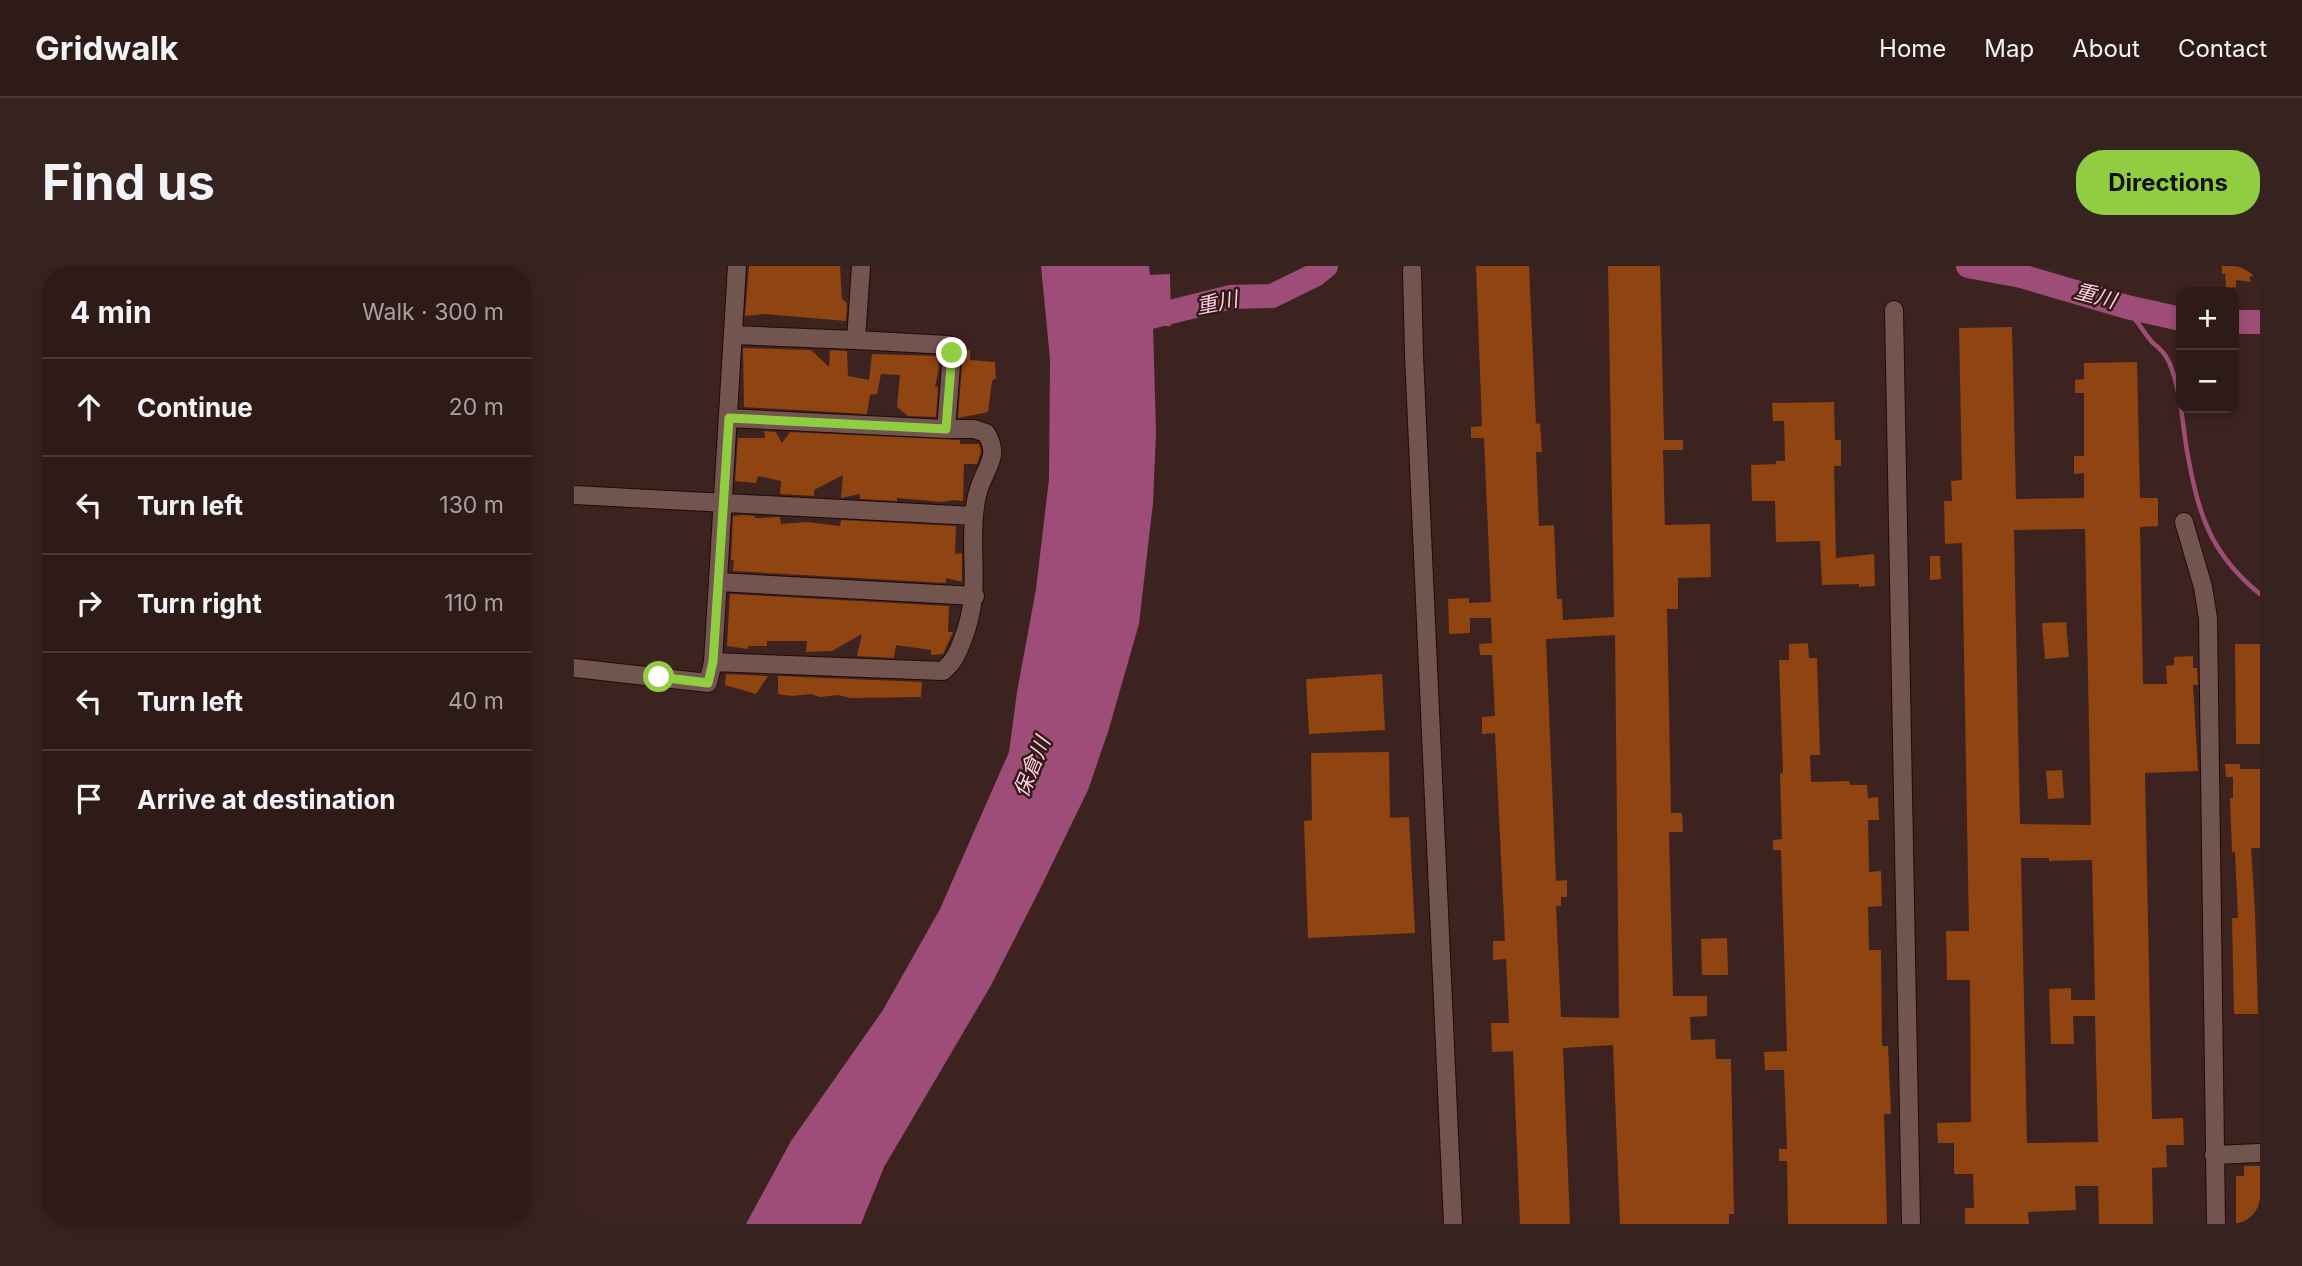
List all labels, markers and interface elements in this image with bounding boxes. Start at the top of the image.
text: Gridwalk [35,28,178,68]
text: Home [1879,34,1946,63]
text: Map [1984,34,2034,63]
text: About [2072,34,2140,63]
text: Contact [2178,34,2267,63]
button: Directions [2076,150,2260,215]
text: Find us [42,153,215,212]
water label: 重川 [2072,278,2121,314]
water label: 重川 [1194,286,1242,319]
map controls [2176,287,2239,413]
button: + [2176,287,2239,350]
text: 4 min [70,294,152,330]
text: Walk · 300 m [362,298,504,326]
route end [936,337,967,368]
button: − [2176,350,2239,413]
icon: ahead [70,388,108,426]
text: Continue [137,392,253,423]
text: 20 m [449,393,504,421]
icon: left [70,486,108,524]
text: Turn left [137,490,243,521]
text: 130 m [439,491,504,519]
icon: right [70,584,108,622]
text: Turn right [137,588,262,619]
text: 110 m [444,589,504,617]
route start [643,661,674,692]
icon: left [70,682,108,720]
text: Turn left [137,686,243,717]
text: 40 m [448,687,504,715]
water label: 保倉川 [1008,731,1056,801]
icon: arrive [70,780,108,818]
text: Arrive at destination [137,784,396,815]

